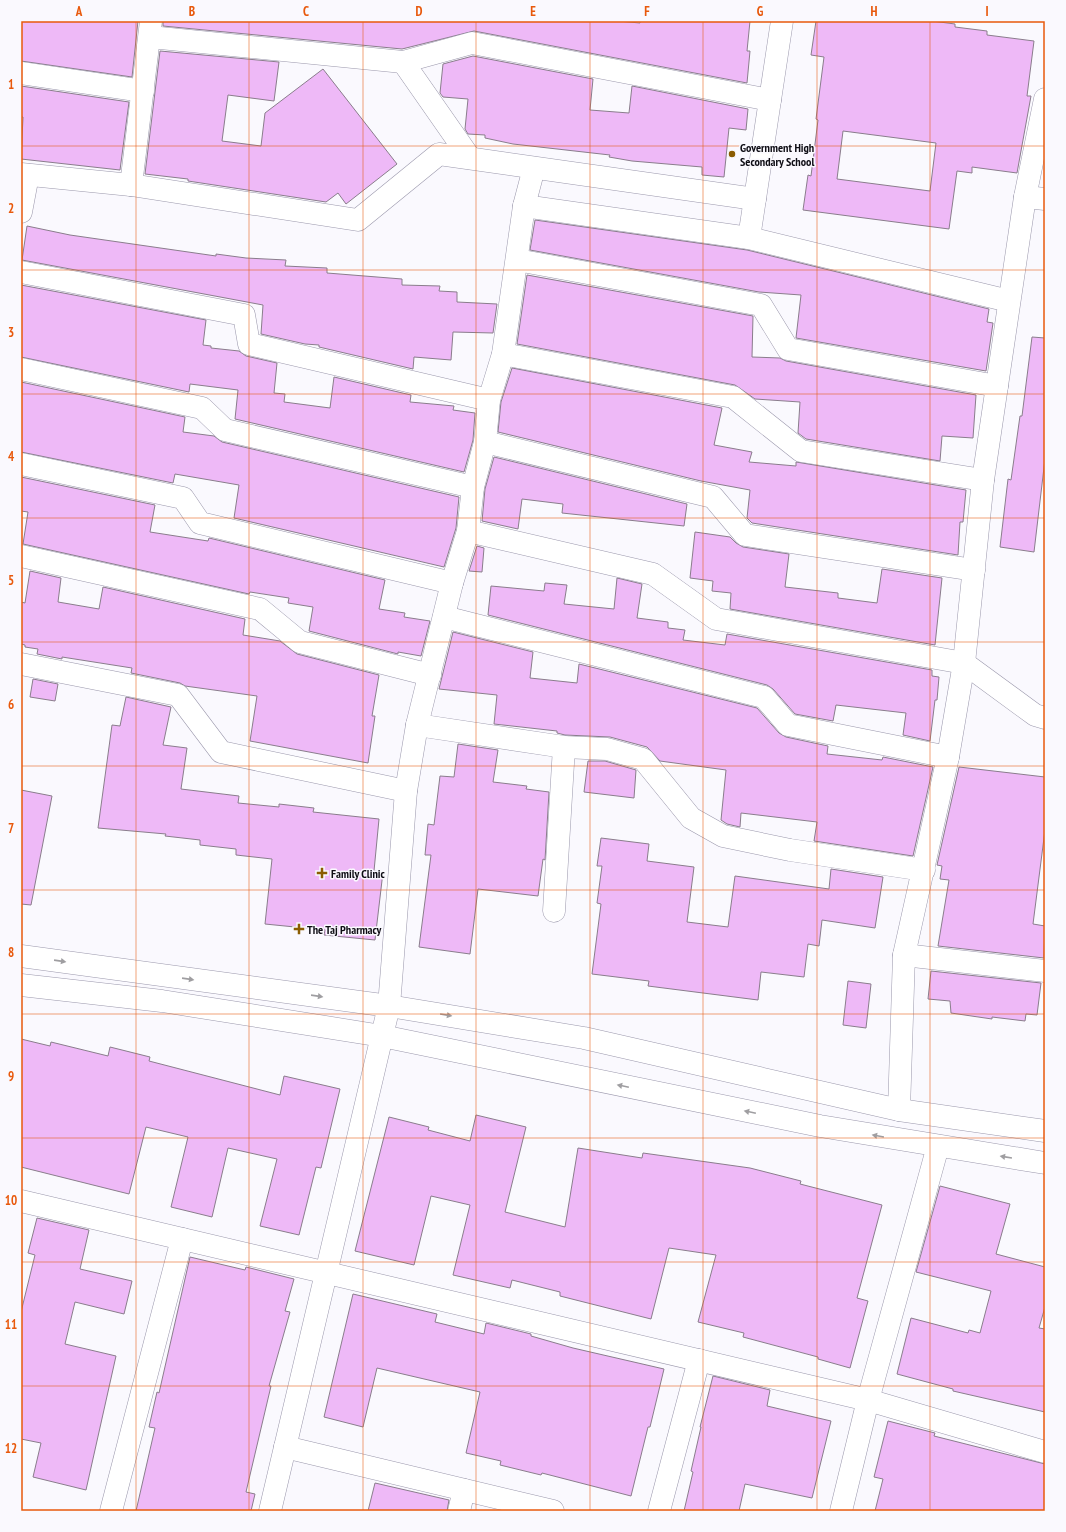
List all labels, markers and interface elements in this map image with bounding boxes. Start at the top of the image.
text: A [75,3,83,20]
text: B [189,3,195,20]
text: C [303,3,309,20]
text: D [416,3,423,20]
text: E [530,3,536,20]
text: F [644,3,650,20]
text: G [757,3,764,20]
text: H [871,3,878,20]
text: I [985,3,989,20]
text: 1 [8,76,14,93]
place label: Government High Secondary School [740,140,814,169]
marker: Government High Secondary School [727,149,737,159]
text: 2 [8,200,14,217]
text: 3 [8,324,14,341]
text: 4 [8,448,15,465]
text: 5 [8,572,14,589]
text: 6 [8,696,14,713]
text: 7 [8,820,14,837]
place label: Family Clinic [331,866,386,881]
marker: Family Clinic [316,867,328,879]
place label: The Taj Pharmacy [307,922,382,937]
marker: The Taj Pharmacy [294,924,304,934]
text: 8 [8,944,14,961]
one-way arrow [54,958,66,964]
one-way arrow [182,976,194,982]
one-way arrow [311,993,323,999]
one-way arrow [440,1012,452,1018]
text: 9 [8,1068,14,1085]
one-way arrow [617,1082,629,1088]
one-way arrow [744,1108,757,1114]
one-way arrow [872,1133,884,1139]
one-way arrow [1000,1154,1013,1160]
text: 10 [5,1192,17,1209]
text: 11 [5,1316,17,1333]
text: 12 [5,1440,17,1457]

